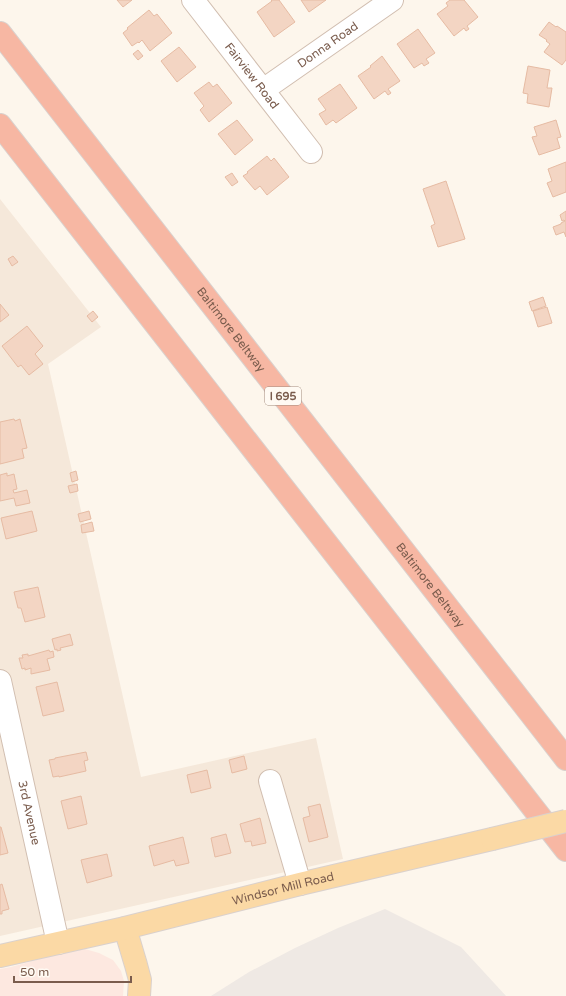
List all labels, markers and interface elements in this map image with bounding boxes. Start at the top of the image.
street label: Donna Road [295,19,361,71]
street label: Fairview Road [222,40,282,112]
street label: Baltimore Beltway [194,284,269,375]
road number: I 695 [265,387,301,405]
street label: Baltimore Beltway [393,540,468,631]
street label: 3rd Avenue [15,779,43,847]
street label: Windsor Mill Road [231,869,335,908]
scale bar [14,958,131,984]
text: 50 m [20,965,49,979]

